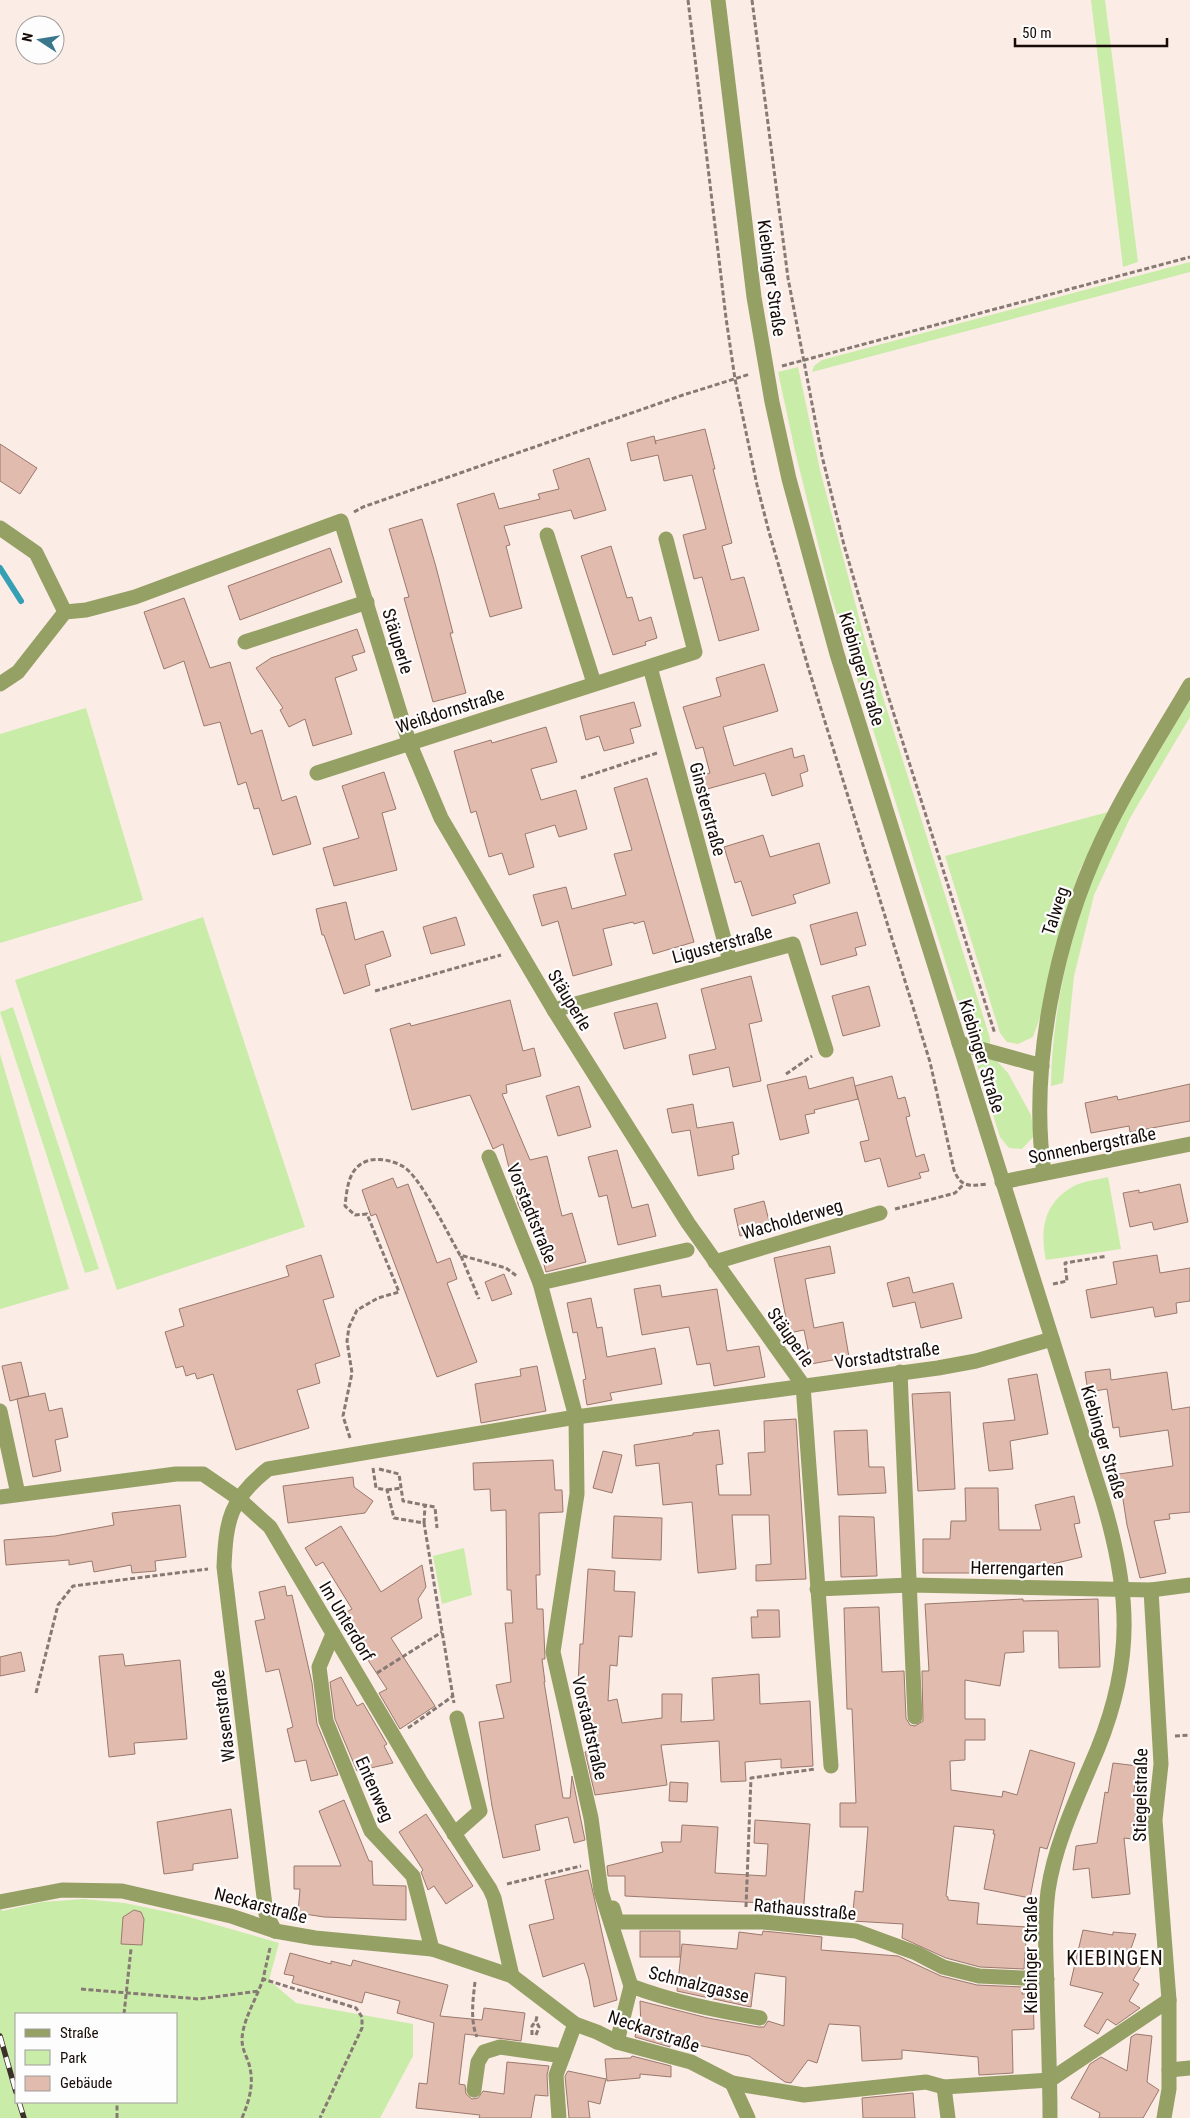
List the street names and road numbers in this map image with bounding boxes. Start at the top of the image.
street label: Kiebinger Straße [753,218,791,338]
street label: Stäuperle [378,606,418,676]
street label: Kiebinger Straße [835,610,889,728]
street label: Weißdornstraße [393,683,507,737]
street label: Ginsterstraße [685,760,731,858]
street label: Talweg [1037,884,1073,938]
street label: Ligusterstraße [670,921,774,967]
street label: Stäuperle [544,966,596,1034]
street label: Kiebinger Straße [955,997,1009,1115]
street label: Sonnenbergstraße [1026,1122,1158,1168]
street label: Vorstadtstraße [502,1160,562,1266]
street label: Wacholderweg [739,1195,845,1243]
street label: Stäuperle [763,1303,819,1371]
street label: Vorstadtstraße [833,1337,941,1373]
street label: Kiebinger Straße [1077,1383,1131,1501]
street label: Herrengarten [970,1557,1064,1579]
street label: Im Unterdorf [315,1577,379,1665]
street label: Wasenstraße [207,1669,239,1763]
street label: Vorstadtstraße [568,1674,612,1782]
street label: Stiegelstraße [1129,1748,1151,1842]
street label: Entenweg [351,1753,399,1825]
street label: Neckarstraße [212,1883,310,1927]
street label: Rathausstraße [753,1894,857,1924]
street label: Kiebinger Straße [1020,1896,1041,2014]
street label: Schmalzgasse [647,1961,751,2007]
street label: Neckarstraße [606,2006,702,2056]

